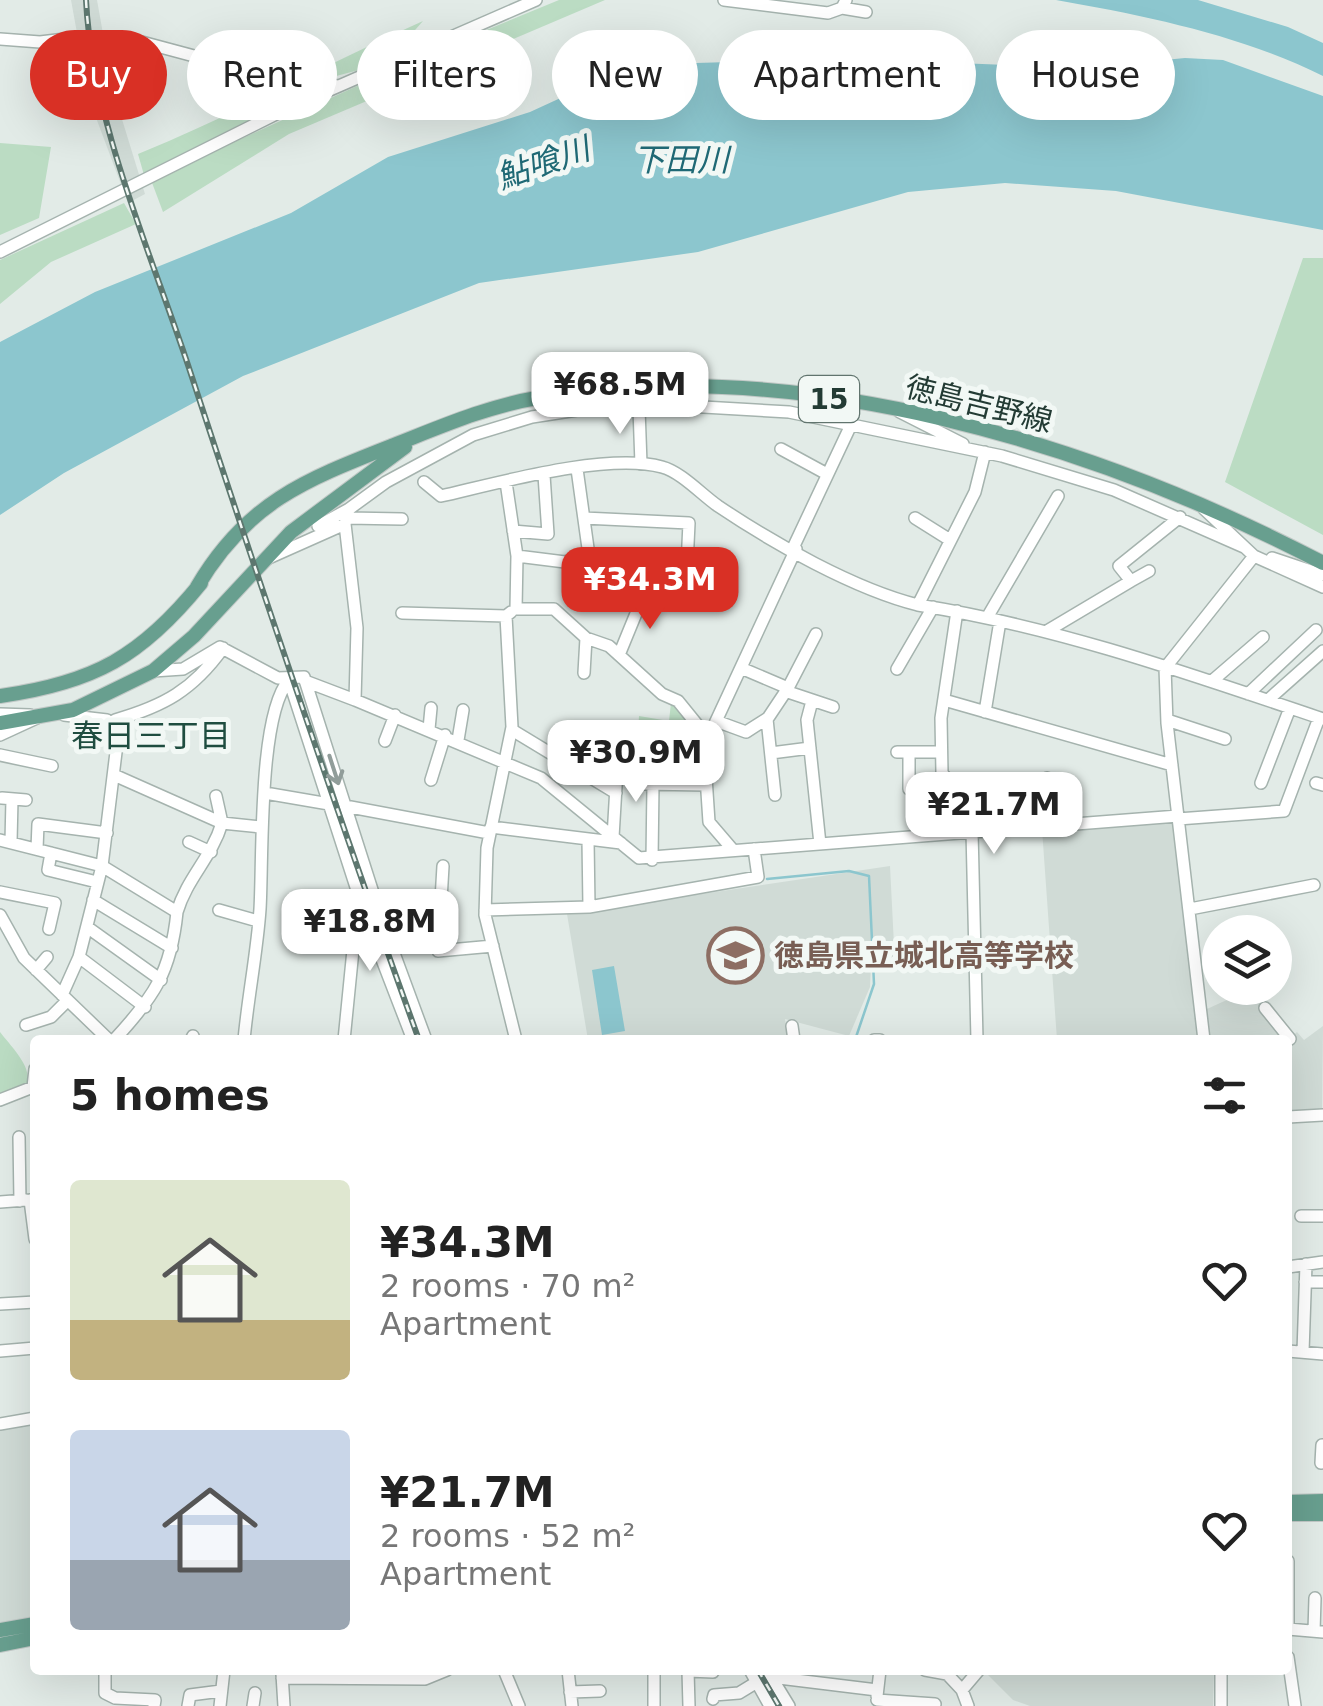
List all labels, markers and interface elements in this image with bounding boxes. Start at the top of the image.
chip: Buy [30,30,167,120]
chip: Rent [187,30,337,120]
chip: Filters [357,30,532,120]
chip: New [552,30,698,120]
chip: Apartment [718,30,976,120]
chip: House [996,30,1175,120]
water label: 鮎喰川 [491,128,597,197]
water label: 下田川 [633,141,732,179]
pin: ¥68.5M [539,352,701,437]
text: ¥68.5M [553,365,687,403]
street label: 徳島吉野線 [902,369,1056,439]
road number: 15 [799,376,859,422]
pin: ¥34.3M [569,547,731,632]
text: ¥34.3M [583,560,717,598]
district label: 春日三丁目 [71,717,231,755]
pin: ¥30.9M [555,720,717,805]
text: ¥30.9M [569,733,703,771]
one-way arrow [326,754,344,785]
pin: ¥21.7M [913,772,1075,857]
text: ¥21.7M [927,785,1061,823]
pin: ¥18.8M [289,889,451,974]
text: ¥18.8M [303,902,437,940]
map controls [1202,915,1292,1005]
button: layers [1202,915,1292,1005]
school or university icon: 徳島県立城北高等学校 [705,925,765,985]
place label: 徳島県立城北高等学校 [774,938,1074,973]
icon: filters [1197,1068,1252,1123]
text: 5 homes [70,1071,270,1120]
text: ¥34.3M [380,1218,555,1267]
icon: home [150,1220,270,1340]
icon: heart [1197,1253,1252,1308]
text: 2 rooms · 70 m² [380,1267,635,1305]
text: Apartment [380,1305,551,1343]
text: ¥21.7M [380,1468,555,1517]
icon: home [150,1470,270,1590]
icon: heart [1197,1503,1252,1558]
text: 2 rooms · 52 m² [380,1517,635,1555]
text: Apartment [380,1555,551,1593]

